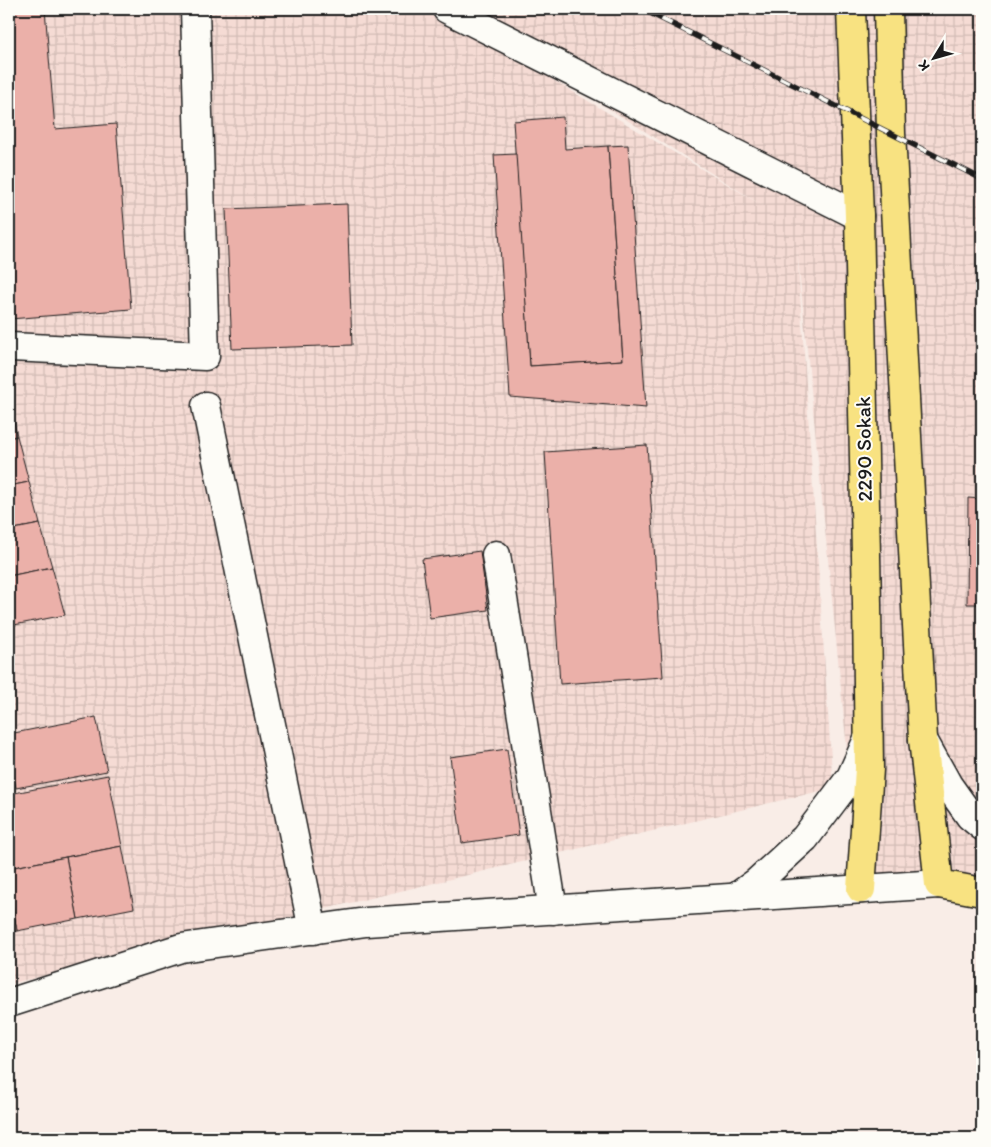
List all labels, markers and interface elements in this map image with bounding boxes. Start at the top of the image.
north arrow [908,32,958,82]
text: K [914,56,933,74]
street label: 2290 Sokak [850,396,877,502]

